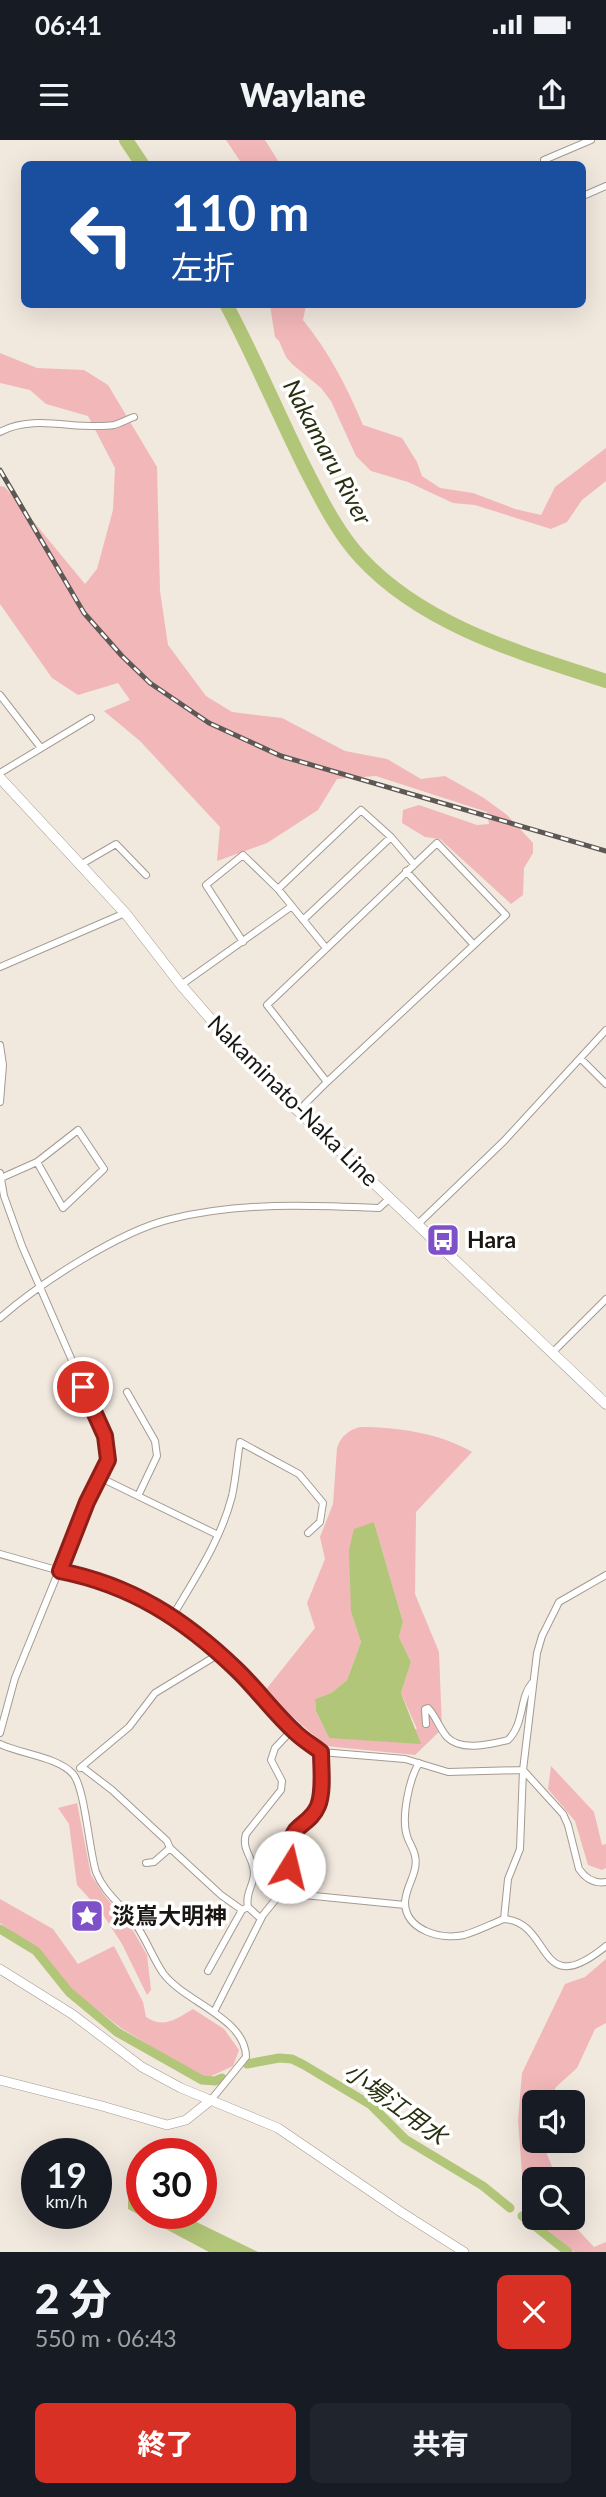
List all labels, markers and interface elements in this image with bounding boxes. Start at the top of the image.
text: 06:41 [35,9,102,41]
text: Waylane [240,75,366,114]
icon: menu [35,76,73,114]
icon: share [533,76,571,114]
text: 110 m [171,183,309,241]
icon: left [56,189,147,280]
text: 左折 [171,247,235,286]
water label: Nakamaru River [278,374,379,529]
street label: Nakaminato-Naka Line [202,1009,385,1192]
bus stop icon: Hara [424,1221,462,1259]
place label: Hara [467,1225,516,1253]
pin [53,1357,113,1417]
icon: arrive [64,1368,102,1406]
position arrow [252,1830,326,1904]
place icon: 淡嶌大明神 [68,1897,106,1935]
place label: 淡嶌大明神 [112,1901,227,1929]
water label: 小場江用水 [339,2056,455,2152]
map controls [522,2090,585,2230]
button: sound [522,2090,585,2153]
speed limit sign: 30 [126,2138,217,2229]
text: 19 [46,2153,87,2195]
button: search [522,2167,585,2230]
text: km/h [45,2190,88,2212]
text: 2 分 [35,2273,111,2323]
button: close [497,2275,571,2349]
text: 550 m · 06:43 [35,2324,177,2352]
button: 終了 [35,2403,296,2483]
button: 共有 [310,2403,571,2483]

